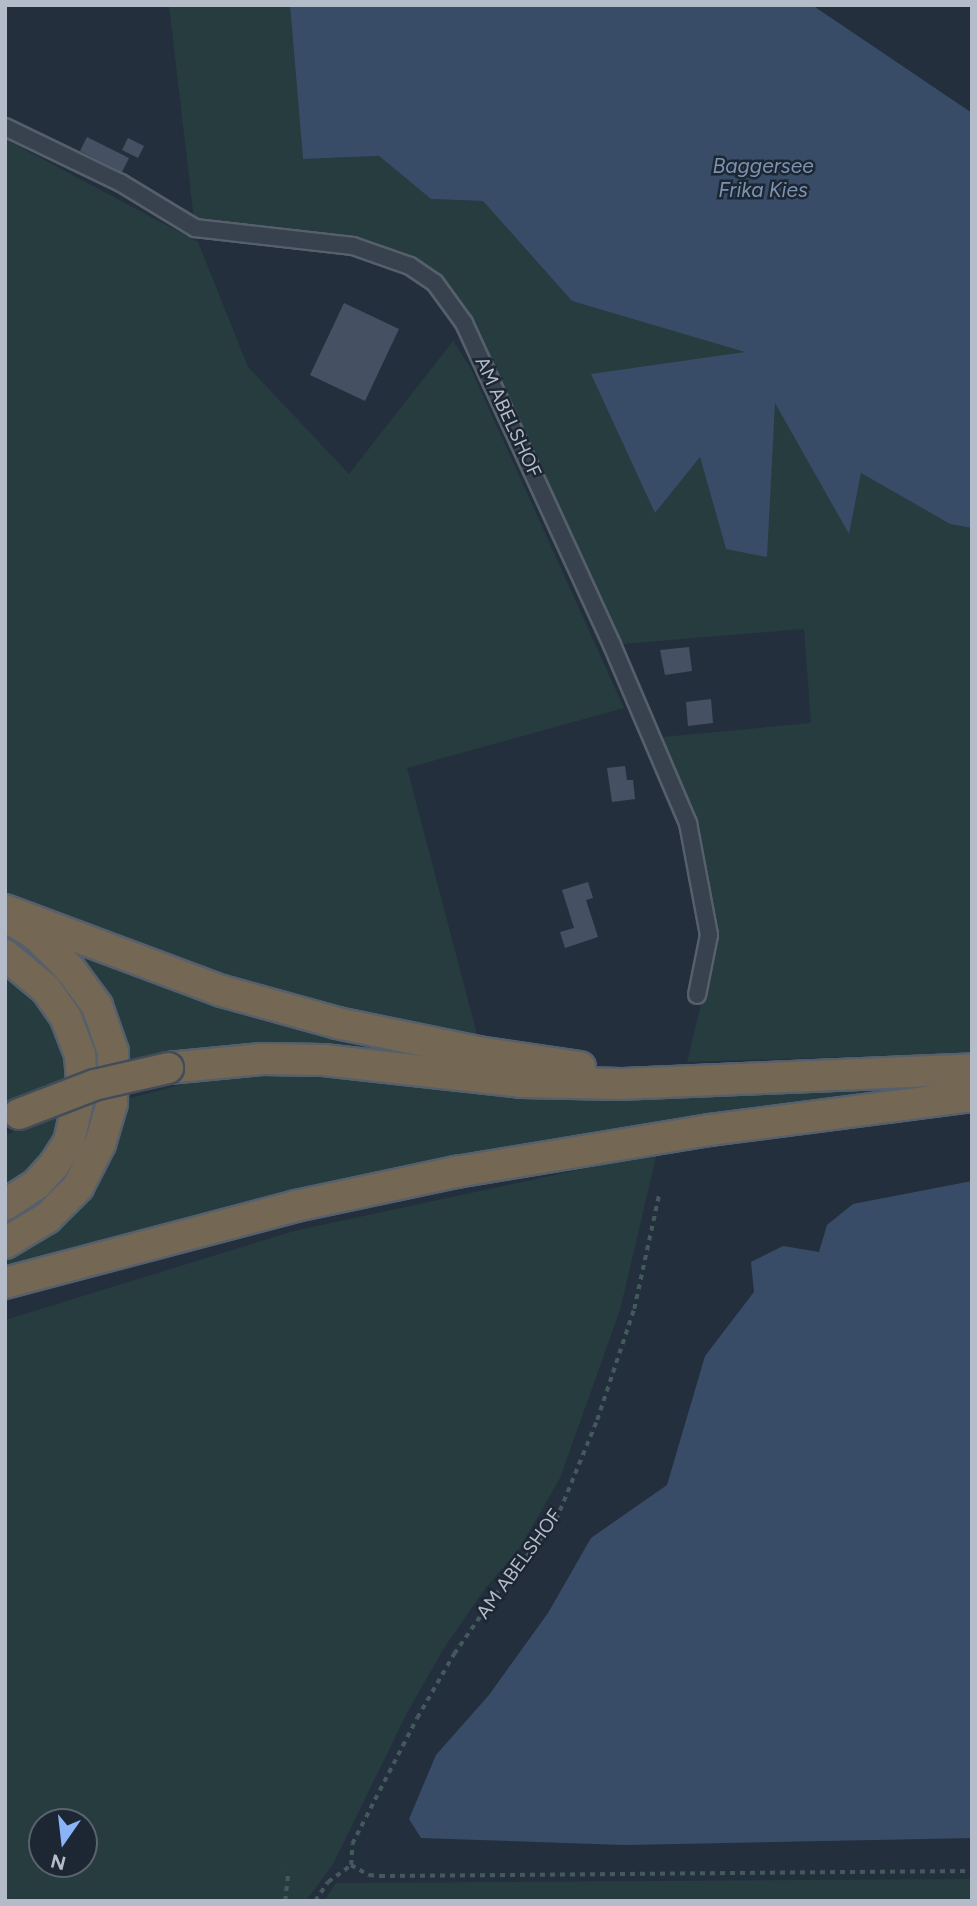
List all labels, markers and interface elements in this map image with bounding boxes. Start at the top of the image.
water label: Baggersee Frika Kies [712,153,814,203]
street label: AM ABELSHOF [470,353,546,481]
street label: AM ABELSHOF [472,1505,566,1623]
north arrow [28,1808,98,1878]
text: N [48,1849,68,1875]

